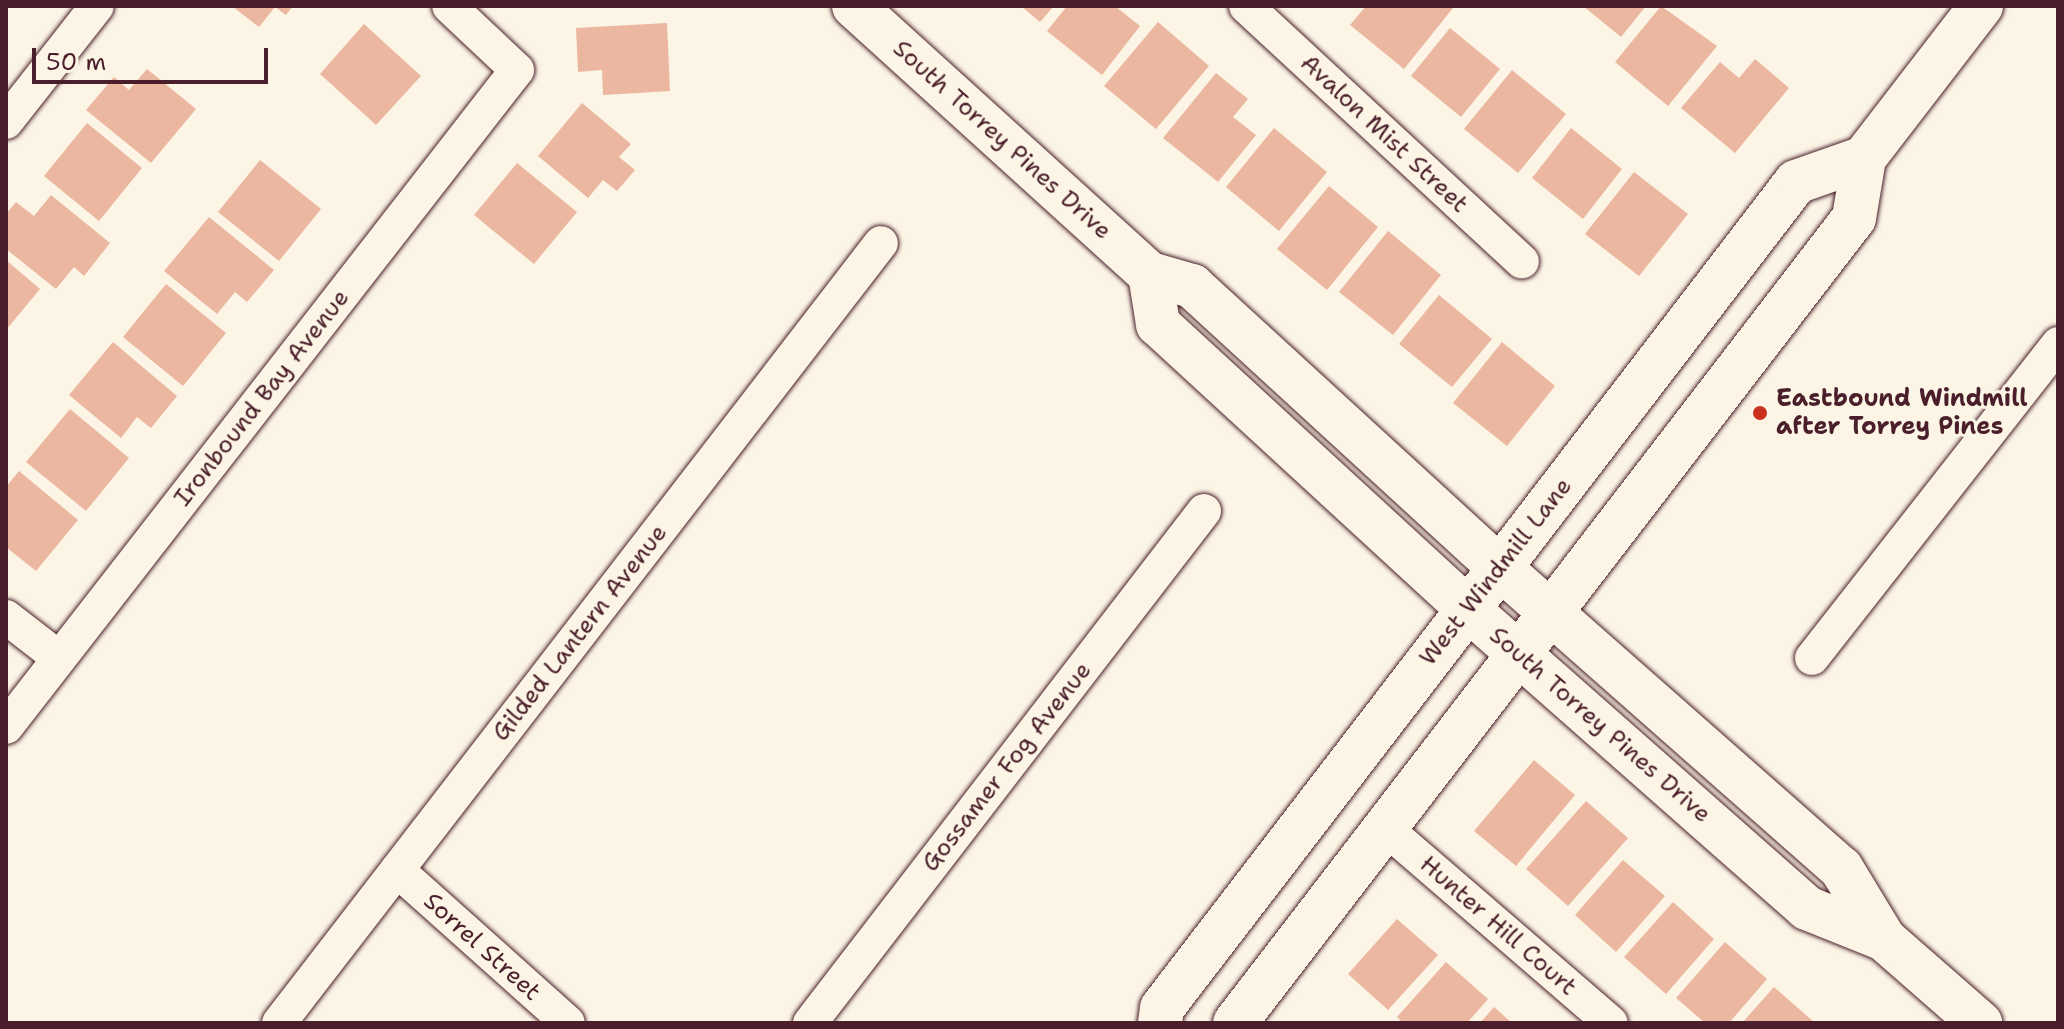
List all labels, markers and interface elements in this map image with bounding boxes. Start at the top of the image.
scale bar [36,32,272,82]
street label: South Torrey Pines Drive [887,34,1117,246]
text: 50 m [46,46,106,78]
street label: Avalon Mist Street [1294,49,1474,219]
street label: Ironbound Bay Avenue [168,284,356,512]
place label: Eastbound Windmill after Torrey Pines [1776,385,2027,441]
marker: Eastbound Windmill after Torrey Pines [1751,404,1769,422]
street label: West Windmill Lane [1414,472,1578,672]
street label: Gilded Lantern Avenue [487,519,673,747]
street label: South Torrey Pines Drive [1483,621,1717,829]
street label: Gossamer Fog Avenue [916,657,1098,877]
street label: Hunter Hill Court [1414,850,1582,1002]
street label: Sorrel Street [418,887,546,1007]

